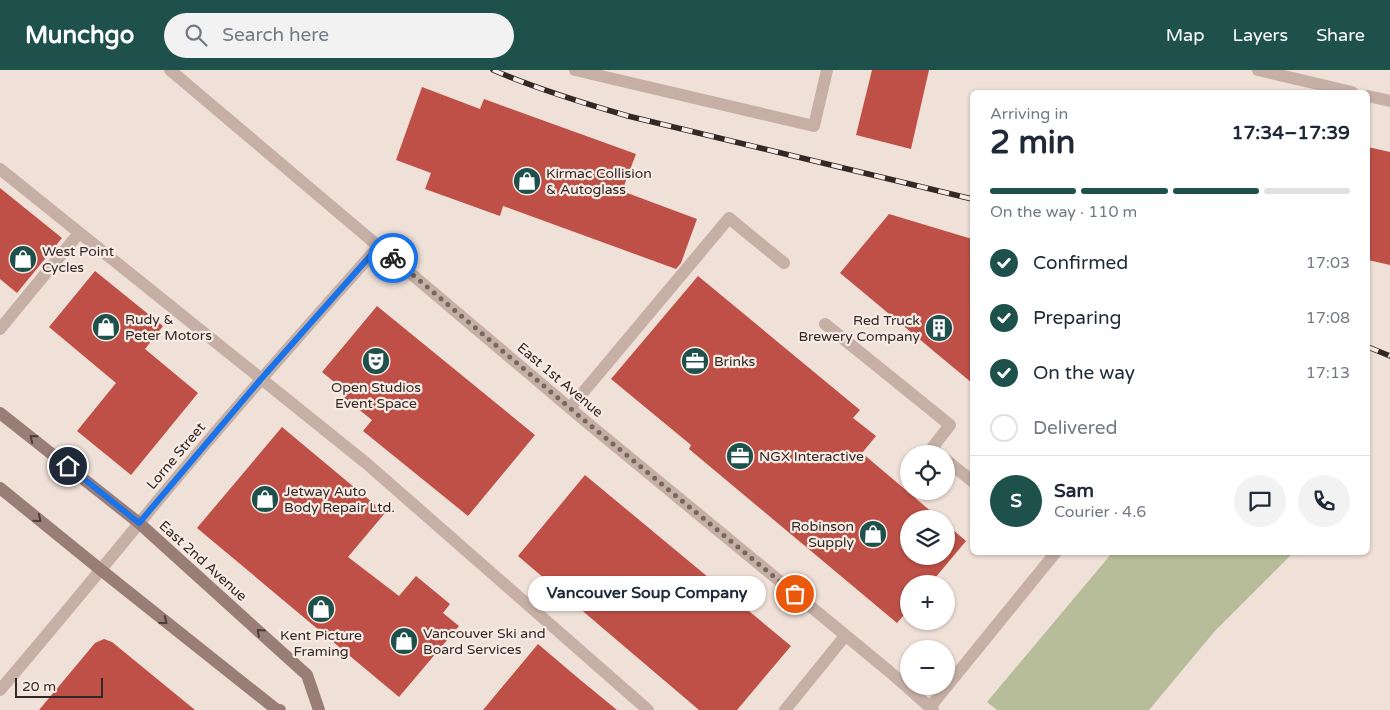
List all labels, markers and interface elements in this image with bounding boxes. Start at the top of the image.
search box [164,13,514,58]
text: Munchgo [25,21,134,50]
icon: search [182,21,210,49]
text: Search here [222,24,329,46]
text: Map [1166,24,1205,46]
text: Layers [1233,24,1288,46]
text: Share [1316,24,1365,46]
text: Arriving in [990,104,1068,124]
text: 17:34–17:39 [1231,122,1350,144]
text: 2 min [990,124,1075,162]
place label: Kirmac Collision & Autoglass [546,165,652,198]
shop icon: Kirmac Collision & Autoglass [512,166,542,196]
text: On the way · 110 m [990,202,1137,222]
courier [368,233,418,283]
place label: West Point Cycles [42,243,115,276]
shop icon: West Point Cycles [8,244,38,274]
icon: bike [379,244,407,272]
icon: check [990,249,1018,277]
text: Confirmed [1033,252,1128,274]
text: 17:03 [1306,253,1350,273]
icon: check [990,304,1018,332]
text: Preparing [1033,307,1122,329]
text: 17:08 [1306,308,1350,328]
place label: Rudy & Peter Motors [125,311,212,344]
shop icon: Rudy & Peter Motors [91,312,121,342]
place label: Red Truck Brewery Company [798,312,920,345]
building icon: Red Truck Brewery Company [924,313,954,343]
street label: East 1st Avenue [514,339,606,421]
theatre icon: Open Studios Event Space [361,346,391,376]
office icon: Brinks [680,346,710,376]
place label: Brinks [714,353,756,370]
icon: check [990,359,1018,387]
text: On the way [1033,362,1135,384]
text: 17:13 [1306,363,1350,383]
place label: Open Studios Event Space [331,379,421,412]
text: Delivered [1033,417,1118,439]
street label: Lorne Street [143,419,209,493]
one-way arrow [30,436,39,444]
office icon: NGX Interactive [725,441,755,471]
pin [47,445,89,487]
map controls [900,445,955,695]
button: locate [900,445,955,500]
place label: NGX Interactive [759,448,864,465]
icon: home [54,452,82,480]
button: chat [1234,475,1286,527]
button: phone [1298,475,1350,527]
text: Sam [1054,480,1094,502]
place label: Jetway Auto Body Repair Ltd. [284,483,395,516]
shop icon: Jetway Auto Body Repair Ltd. [250,484,280,514]
text: S [1010,490,1022,512]
text: Courier · 4.6 [1054,502,1146,522]
button: layers [900,510,955,565]
one-way arrow [32,514,41,522]
street label: East 2nd Avenue [156,517,250,605]
place label: Robinson Supply [791,518,854,551]
shop icon: Robinson Supply [858,519,888,549]
pin [774,573,816,615]
button: + [900,575,955,630]
callout: Vancouver Soup Company [528,576,765,612]
icon: bag [781,580,809,608]
text: Vancouver Soup Company [547,583,747,603]
shop icon: Kent Picture Framing [306,594,336,624]
one-way arrow [158,615,167,623]
place label: Vancouver Ski and Board Services [423,625,546,658]
shop icon: Vancouver Ski and Board Services [389,626,419,656]
place label: Kent Picture Framing [280,627,362,660]
one-way arrow [256,629,265,638]
button: − [900,640,955,695]
scale bar [15,675,102,698]
text: 20 m [22,678,56,695]

